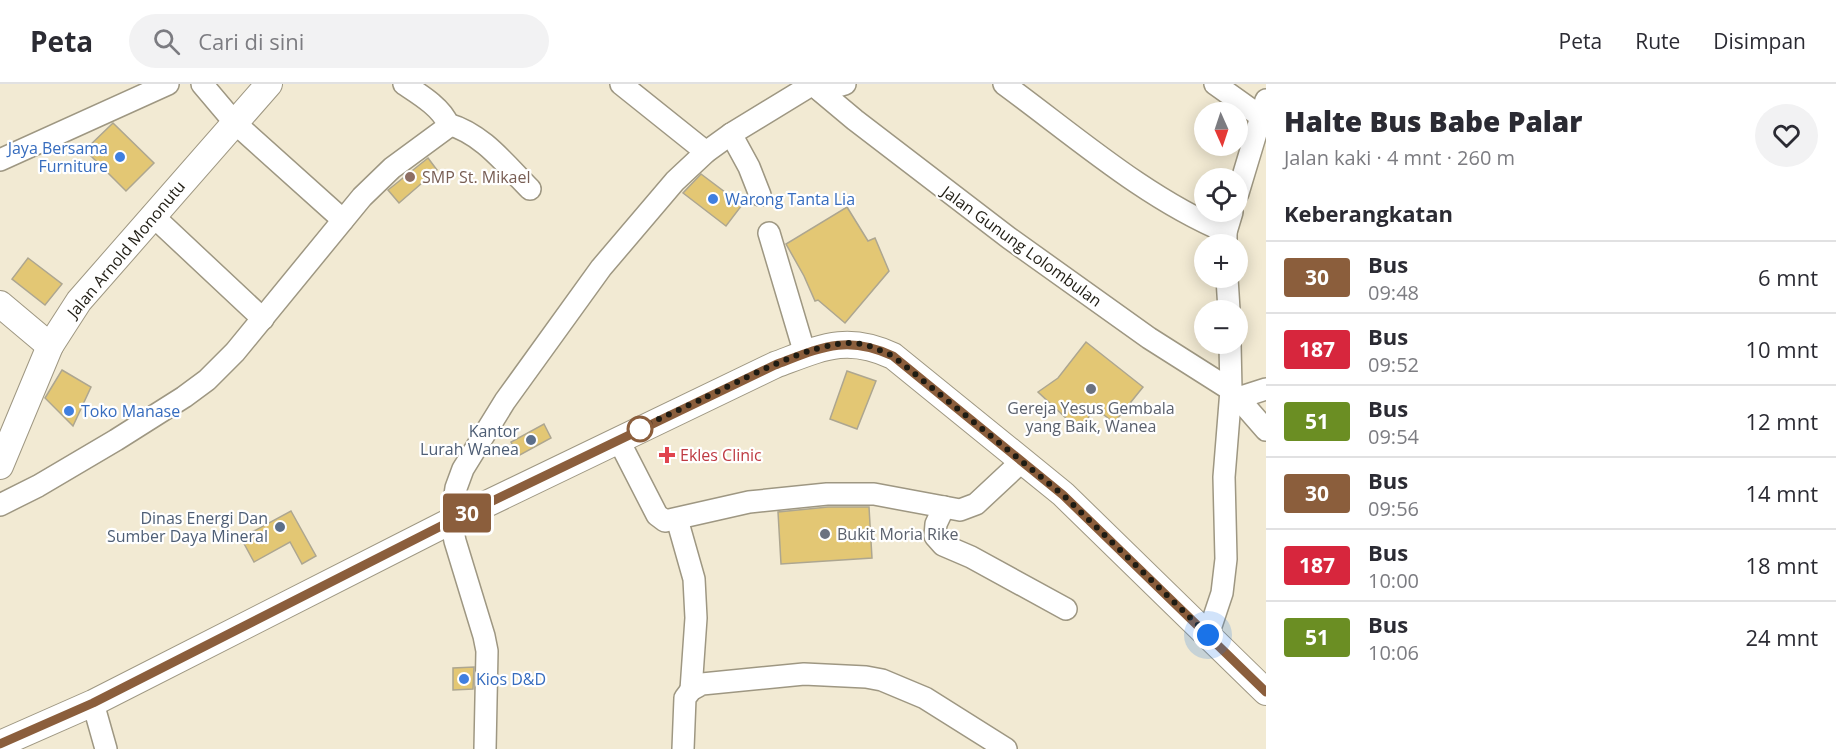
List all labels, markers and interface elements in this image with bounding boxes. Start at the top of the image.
search box [129,14,549,68]
text: Peta [30,22,93,60]
icon: search [150,25,183,58]
text: Cari di sini [198,26,304,56]
text: Peta [1559,27,1602,55]
text: Rute [1635,27,1680,55]
text: Disimpan [1713,27,1806,55]
north arrow [1194,102,1248,156]
map controls [1194,102,1248,354]
text: Halte Bus Babe Palar [1284,102,1582,140]
button: heart [1755,104,1818,167]
place label: Jaya Bersama Furniture [6,137,108,177]
text: Jalan kaki · 4 mnt · 260 m [1284,144,1515,171]
marker: Jaya Bersama Furniture [113,150,127,164]
place label: SMP St. Mikael [422,166,531,188]
button: locate [1194,168,1248,222]
marker: SMP St. Mikael [403,170,417,184]
street label: Jalan Arnold Mononutu [61,176,190,324]
street label: Jalan Gunung Lolombulan [936,179,1106,312]
place label: Warong Tanta Lia [725,188,855,210]
marker: Warong Tanta Lia [706,192,720,206]
text: Keberangkatan [1284,198,1453,228]
button: + [1194,234,1248,288]
text: Bus [1368,249,1408,279]
text: 6 mnt [1758,262,1818,292]
text: 30 [1305,263,1329,291]
text: 09:48 [1368,279,1419,306]
button: − [1194,300,1248,354]
text: Bus [1368,321,1408,351]
text: 10 mnt [1745,334,1818,364]
text: 187 [1299,335,1335,363]
text: 09:52 [1368,351,1419,378]
marker: Gereja Yesus Gembala yang Baik, Wanea [1084,382,1098,396]
text: Bus [1368,393,1408,423]
place label: Gereja Yesus Gembala yang Baik, Wanea [1007,397,1175,437]
place label: Toko Manase [81,400,180,422]
marker: Toko Manase [62,404,76,418]
text: 12 mnt [1745,406,1818,436]
text: 51 [1305,407,1329,435]
unlabelled marker [627,416,653,442]
place label: Kantor Lurah Wanea [420,420,519,460]
text: 09:54 [1368,423,1419,450]
marker: Kantor Lurah Wanea [524,433,538,447]
place label: Ekles Clinic [680,444,762,466]
marker: Ekles Clinic [658,446,676,464]
text: Bus [1368,465,1408,495]
text: 14 mnt [1745,478,1818,508]
text: 30 [1305,479,1329,507]
line badge: 30 [440,494,494,532]
text: 09:56 [1368,495,1419,522]
text: 30 [455,499,479,527]
place label: Dinas Energi Dan Sumber Daya Mineral [107,507,268,547]
marker: Dinas Energi Dan Sumber Daya Mineral [273,520,287,534]
place label: Bukit Moria Rike [837,523,958,545]
marker: Bukit Moria Rike [818,527,832,541]
text: Bus [1368,537,1408,567]
text: 18 mnt [1745,550,1818,580]
text: 187 [1299,551,1335,579]
text: 10:00 [1368,567,1419,594]
text: Bus [1368,609,1408,639]
your location [1193,620,1223,650]
text: 24 mnt [1745,622,1818,652]
text: 51 [1305,623,1329,651]
text: 10:06 [1368,639,1419,666]
place label: Kios D&D [476,668,546,690]
marker: Kios D&D [457,672,471,686]

